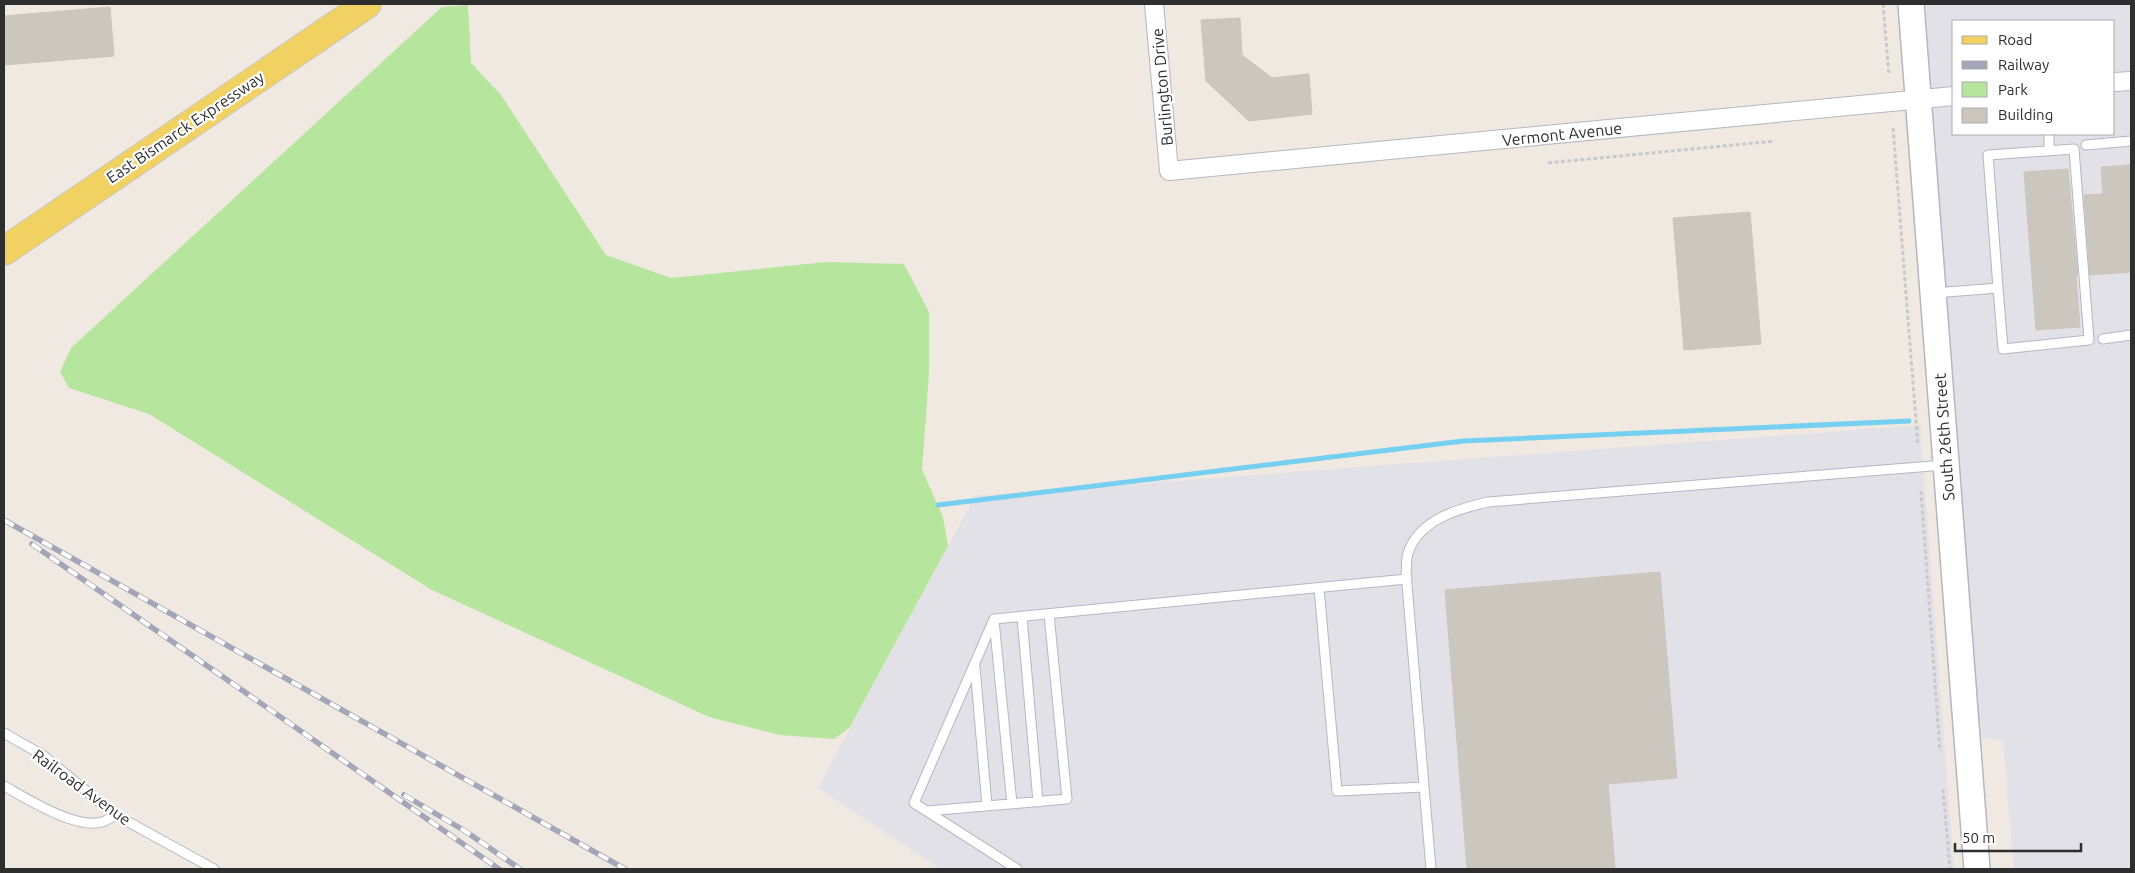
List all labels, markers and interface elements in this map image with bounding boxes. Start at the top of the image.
legend [1952,20,2115,135]
street label: Burlington Drive [1148,27,1176,147]
text: Road [1998,31,2033,48]
text: Railway [1998,56,2049,73]
street label: East Bismarck Expressway [103,67,267,186]
text: Park [1998,81,2028,98]
text: Building [1998,106,2053,123]
street label: Vermont Avenue [1501,119,1623,149]
street label: South 26th Street [1931,372,1957,501]
street label: Railroad Avenue [29,745,135,829]
scale bar [1955,820,2081,852]
text: 50 m [1962,829,1995,846]

